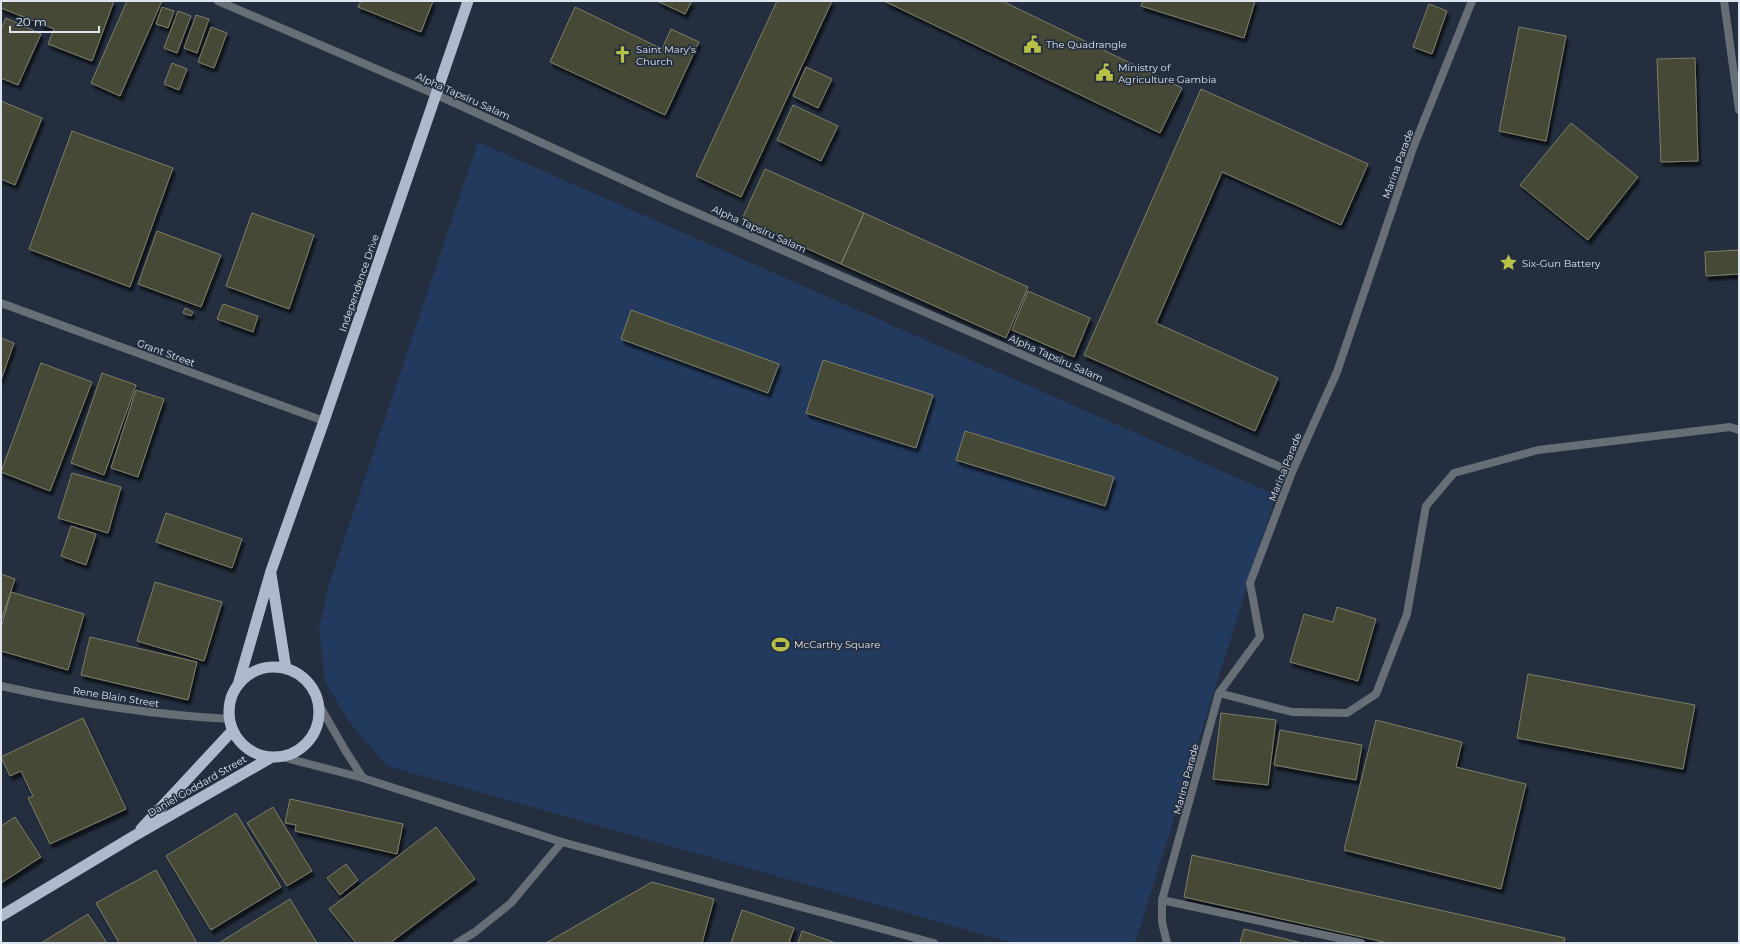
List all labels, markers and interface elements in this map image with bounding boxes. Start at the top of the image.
scale bar [10,8,99,34]
text: 20 m [16,14,47,29]
public building icon: The Quadrangle [1023,34,1043,54]
place label: The Quadrangle [1046,38,1127,51]
place label: Saint Mary's Church [636,43,696,68]
church icon: Saint Mary's Church [613,45,633,65]
place label: Ministry of Agriculture Gambia [1118,61,1216,86]
public building icon: Ministry of Agriculture Gambia [1095,63,1115,83]
street label: Alpha Tapsiru Salam [414,69,512,123]
street label: Marina Parade [1379,128,1417,200]
street label: Alpha Tapsiru Salam [710,202,808,256]
street label: Independence Drive [336,233,382,333]
place icon: Six-Gun Battery [1499,253,1519,273]
place label: Six-Gun Battery [1522,257,1601,270]
street label: Alpha Tapsiru Salam [1007,331,1105,385]
street label: Grant Street [135,336,197,370]
street label: Marina Parade [1265,431,1305,503]
sports icon: McCarthy Square [771,634,791,654]
place label: McCarthy Square [794,638,880,651]
street label: Rene Blain Street [72,684,160,710]
street label: Marina Parade [1170,742,1202,816]
street label: Daniel Goddard Street [145,752,249,820]

